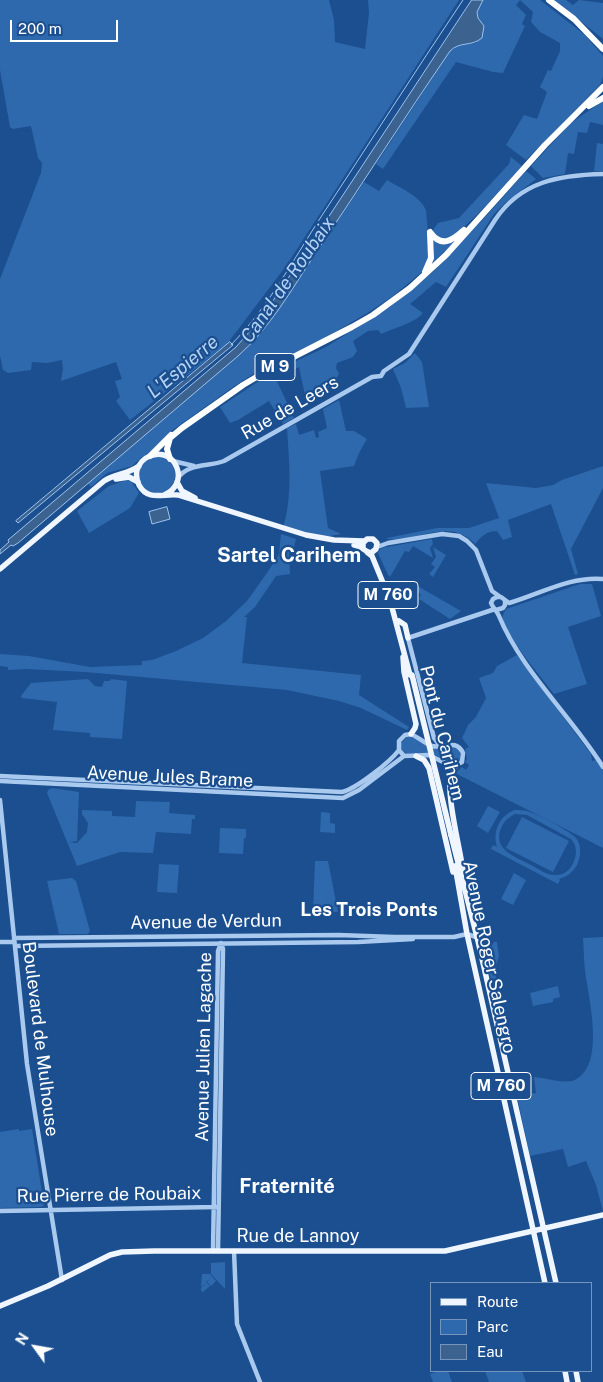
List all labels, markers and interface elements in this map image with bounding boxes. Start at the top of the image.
scale bar [12,10,120,42]
text: 200 m [18,20,62,37]
water label: Canal de Roubaix [236,213,340,347]
water label: L'Espierre [143,331,223,403]
road number: M 9 [255,354,295,381]
street label: Rue de Leers [237,371,343,445]
district label: Sartel Carihem [217,544,361,568]
road number: M 760 [358,582,418,608]
street label: Pont du Carihem [415,663,469,803]
street label: Avenue Jules Brame [86,762,254,792]
street label: Avenue Roger Salengro [458,859,520,1055]
district label: Les Trois Ponts [300,899,438,921]
street label: Avenue de Verdun [130,910,282,934]
street label: Boulevard de Mulhouse [17,940,63,1138]
street label: Avenue Julien Lagache [192,952,216,1142]
road number: M 760 [471,1072,531,1100]
district label: Fraternité [239,1175,335,1199]
street label: Rue Pierre de Roubaix [16,1183,202,1207]
street label: Rue de Lannoy [237,1225,359,1247]
legend [430,1282,593,1372]
text: Route [477,1293,518,1310]
text: Parc [477,1318,509,1335]
north arrow [10,1322,60,1372]
text: N [13,1330,32,1348]
text: Eau [477,1343,503,1360]

